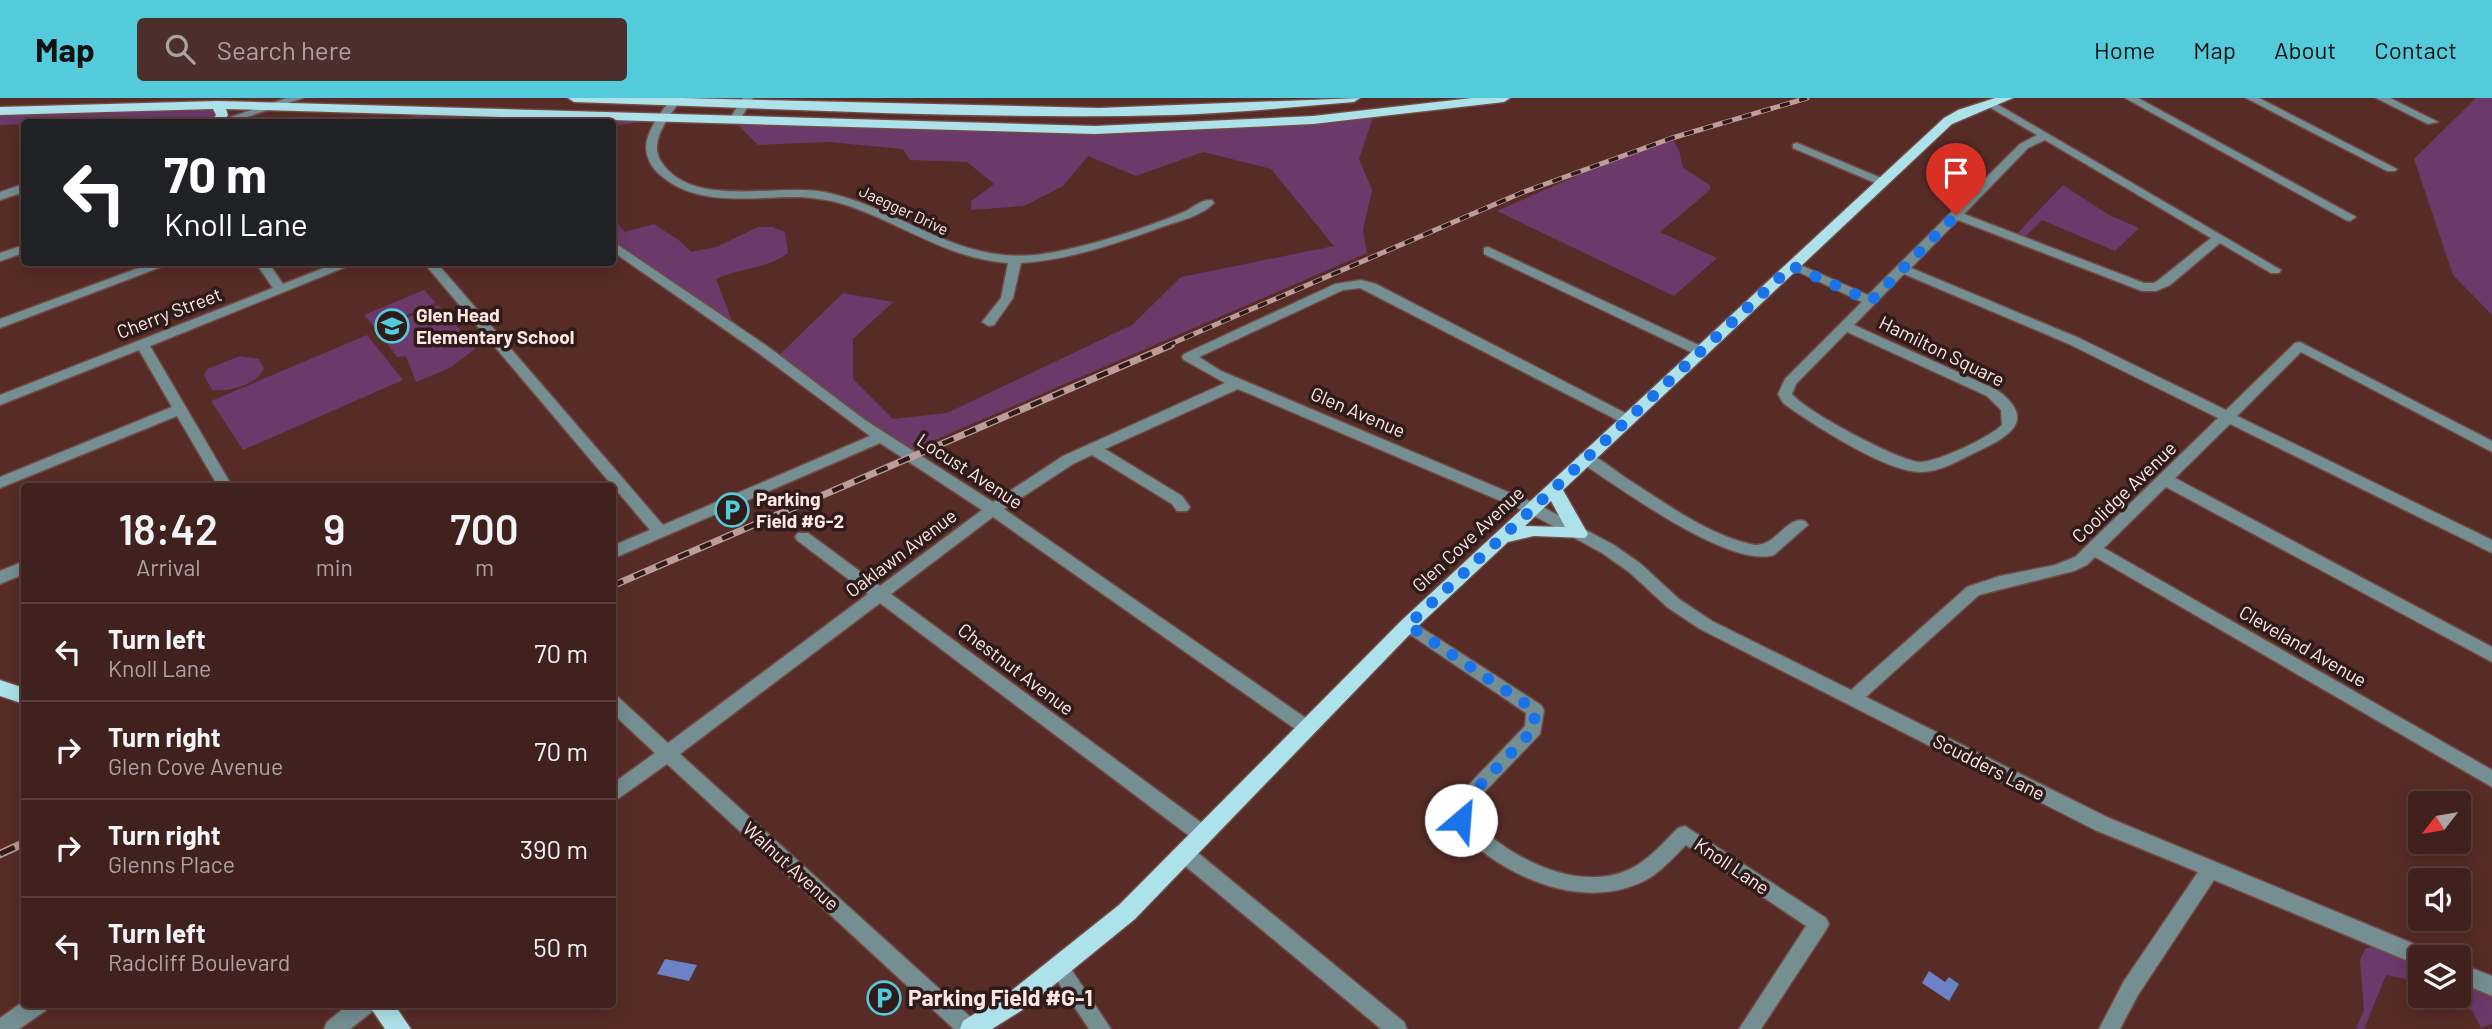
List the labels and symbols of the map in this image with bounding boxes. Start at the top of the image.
pin [1926,143,1986,215]
street label: Jaegger Drive [857,181,952,238]
street label: Cherry Street [113,282,225,343]
place label: Glen Head Elementary School [416,303,574,348]
school or university icon: Glen Head Elementary School [373,307,411,345]
street label: Hamilton Square [1876,310,2009,391]
street label: Glen Avenue [1307,381,1409,442]
street label: Locust Avenue [913,428,1027,513]
street label: Coolidge Avenue [2067,436,2181,547]
street label: Glen Cove Avenue [1407,481,1528,596]
place label: Parking Field #G-2 [756,487,844,532]
parking icon: Parking Field #G-2 [713,491,751,529]
street label: Oaklawn Avenue [841,503,961,602]
street label: Cleveland Avenue [2235,600,2371,691]
street label: Chestnut Avenue [954,618,1079,720]
street label: Scudders Lane [1929,728,2049,805]
position arrow [1424,783,1498,857]
north arrow [2408,791,2471,854]
street label: Walnut Avenue [739,816,844,915]
street label: Knoll Lane [1690,832,1774,899]
parking icon: Parking Field #G-1 [865,979,903,1017]
place label: Parking Field #G-1 [908,983,1093,1011]

